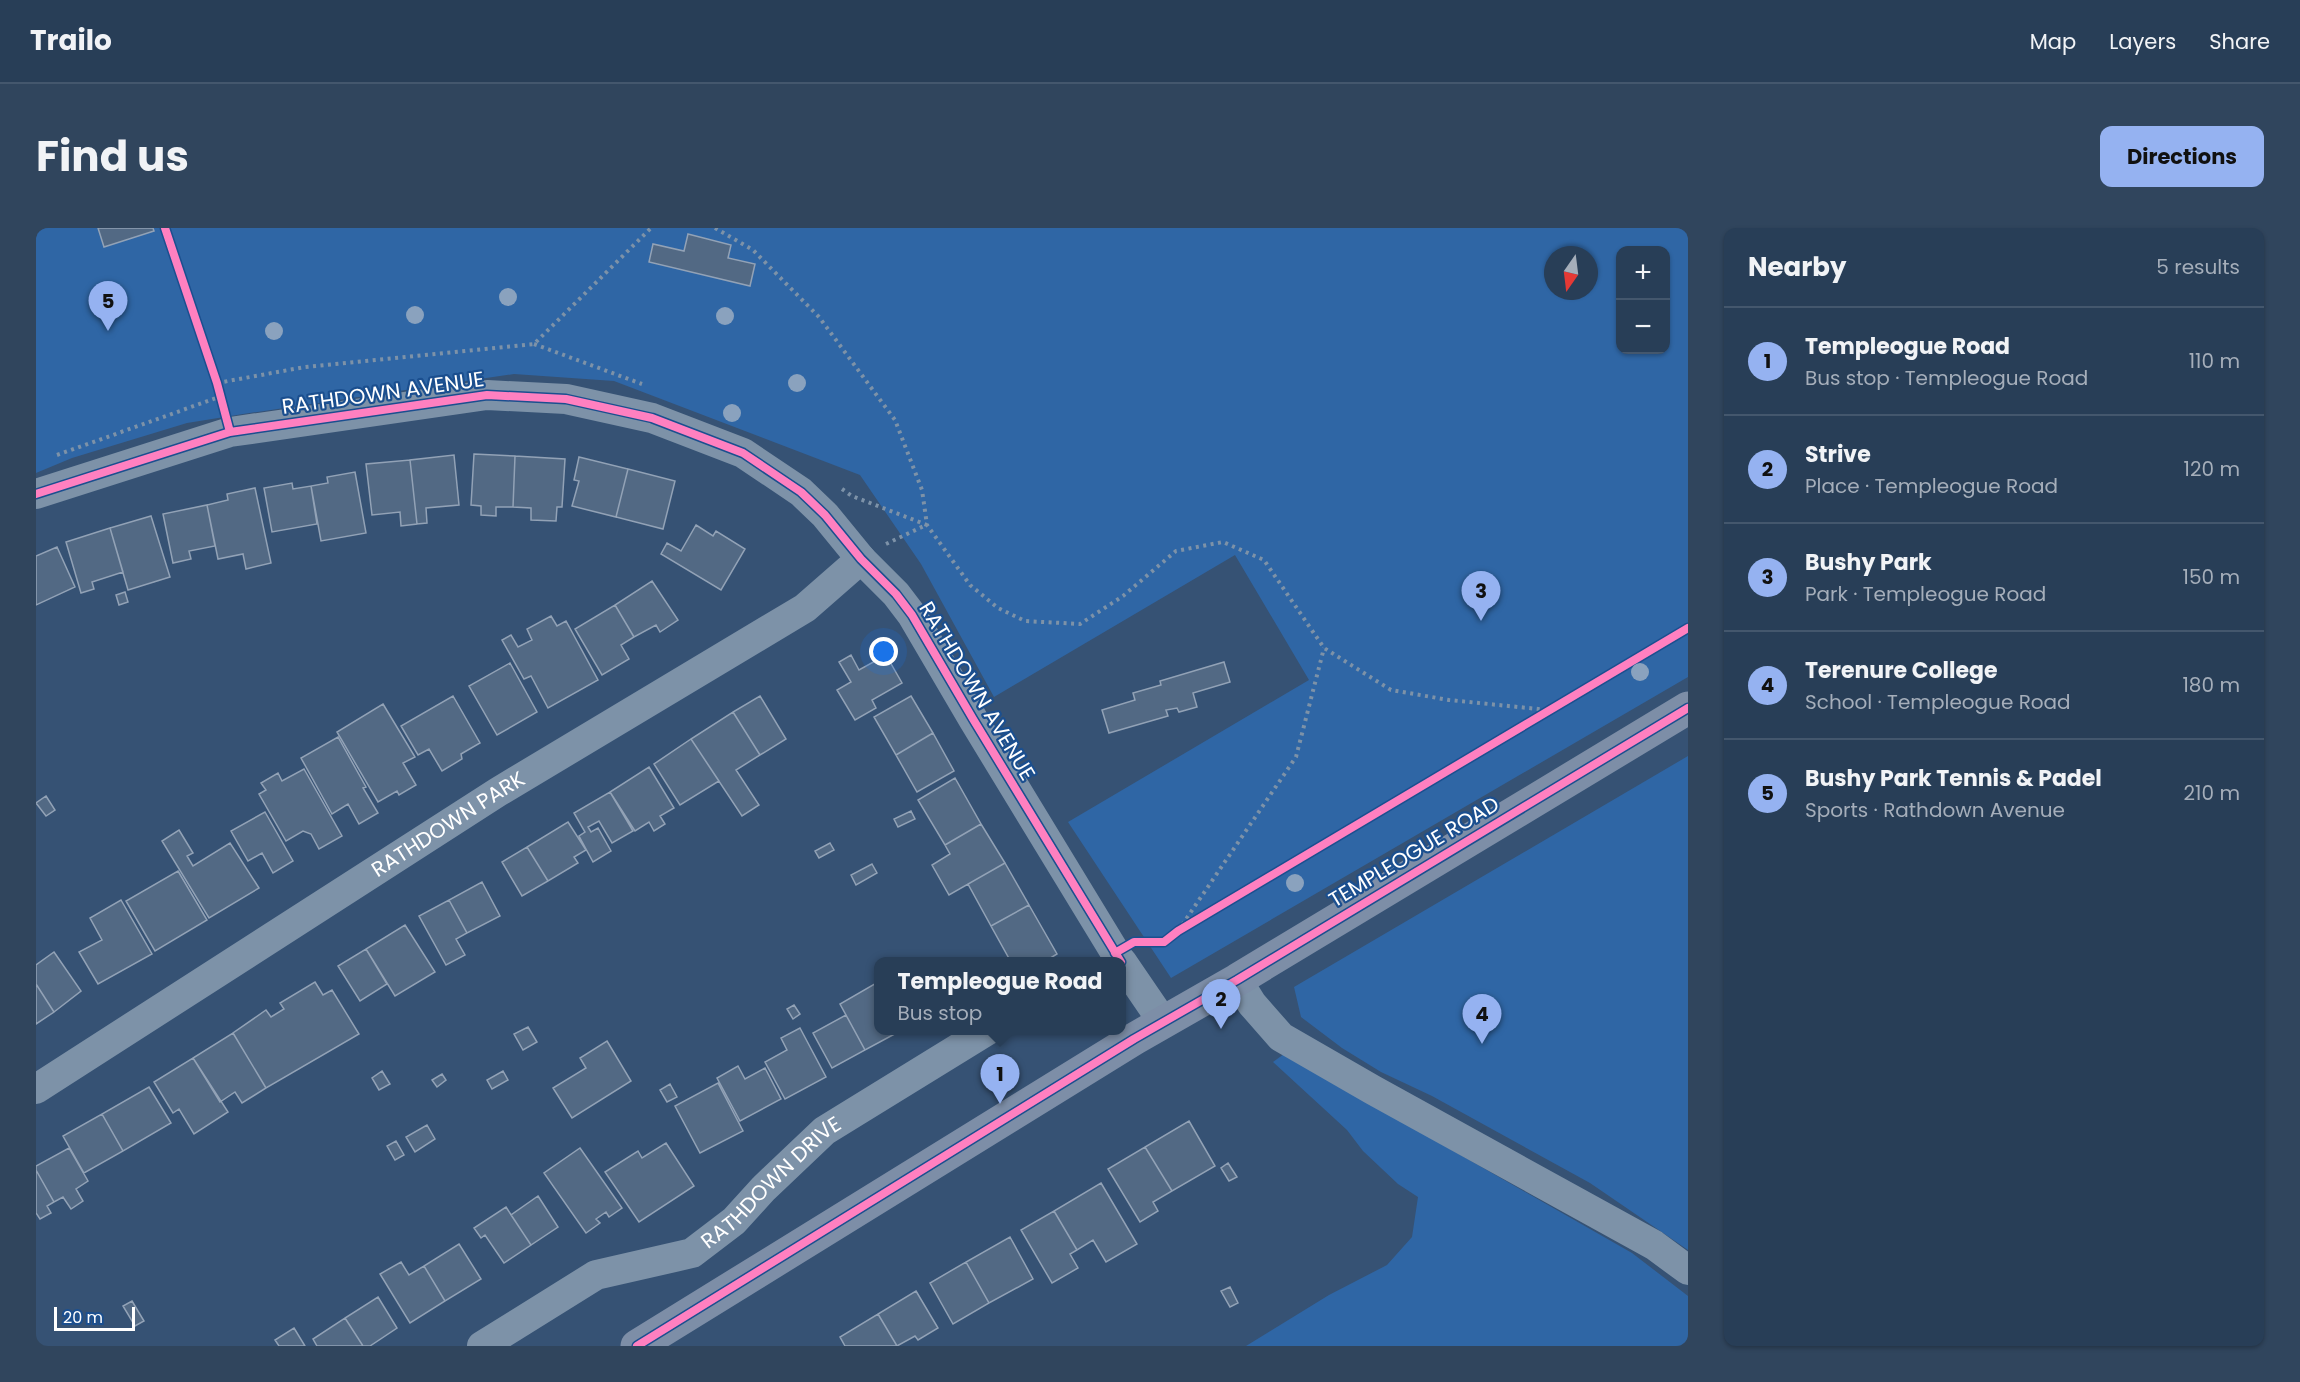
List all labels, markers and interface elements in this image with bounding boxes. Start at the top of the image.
text: Trailo [30,21,112,60]
text: Map [2030,27,2076,56]
text: Layers [2109,27,2176,56]
text: Share [2209,27,2270,56]
button: Directions [2100,126,2264,187]
text: Find us [36,127,189,186]
north arrow [1544,246,1598,300]
map controls [1616,246,1670,354]
button: + [1616,246,1670,300]
text: Nearby [1748,249,1846,285]
text: 5 results [2156,253,2240,281]
pin: 5 [88,282,128,331]
button: − [1616,300,1670,354]
text: Templeogue Road [1805,331,2010,362]
text: 1 [1764,347,1771,375]
text: 110 m [2189,347,2240,375]
street label: RATHDOWN AVENUE [280,364,486,421]
text: Bus stop · Templeogue Road [1805,364,2088,392]
text: Strive [1805,439,1871,470]
text: 2 [1762,455,1773,483]
text: 120 m [2184,455,2240,483]
text: Place · Templeogue Road [1805,472,2058,500]
text: Bushy Park [1805,547,1932,578]
text: 3 [1761,563,1774,591]
text: 150 m [2183,563,2240,591]
pin: 3 [1462,572,1500,621]
text: Park · Templeogue Road [1805,580,2046,608]
street label: RATHDOWN AVENUE [912,596,1042,786]
your location [869,637,898,666]
text: Terenure College [1805,655,1998,686]
text: 4 [1761,671,1774,699]
text: 180 m [2182,671,2240,699]
text: School · Templeogue Road [1805,688,2071,716]
text: Bushy Park Tennis & Padel [1805,763,2102,794]
street label: RATHDOWN PARK [366,764,531,884]
text: 5 [1761,779,1774,807]
text: 210 m [2184,779,2240,807]
street label: TEMPLEOGUE ROAD [1323,789,1504,914]
text: Sports · Rathdown Avenue [1805,796,2065,824]
popup [874,957,1126,1035]
text: Templeogue Road [897,966,1103,997]
pin: 2 [1202,980,1240,1029]
pin: 4 [1462,994,1502,1044]
text: Bus stop [897,999,982,1027]
pin: 1 [980,1054,1020,1104]
street label: RATHDOWN DRIVE [695,1109,846,1255]
scale bar [54,1304,135,1332]
text: 20 m [63,1306,103,1329]

